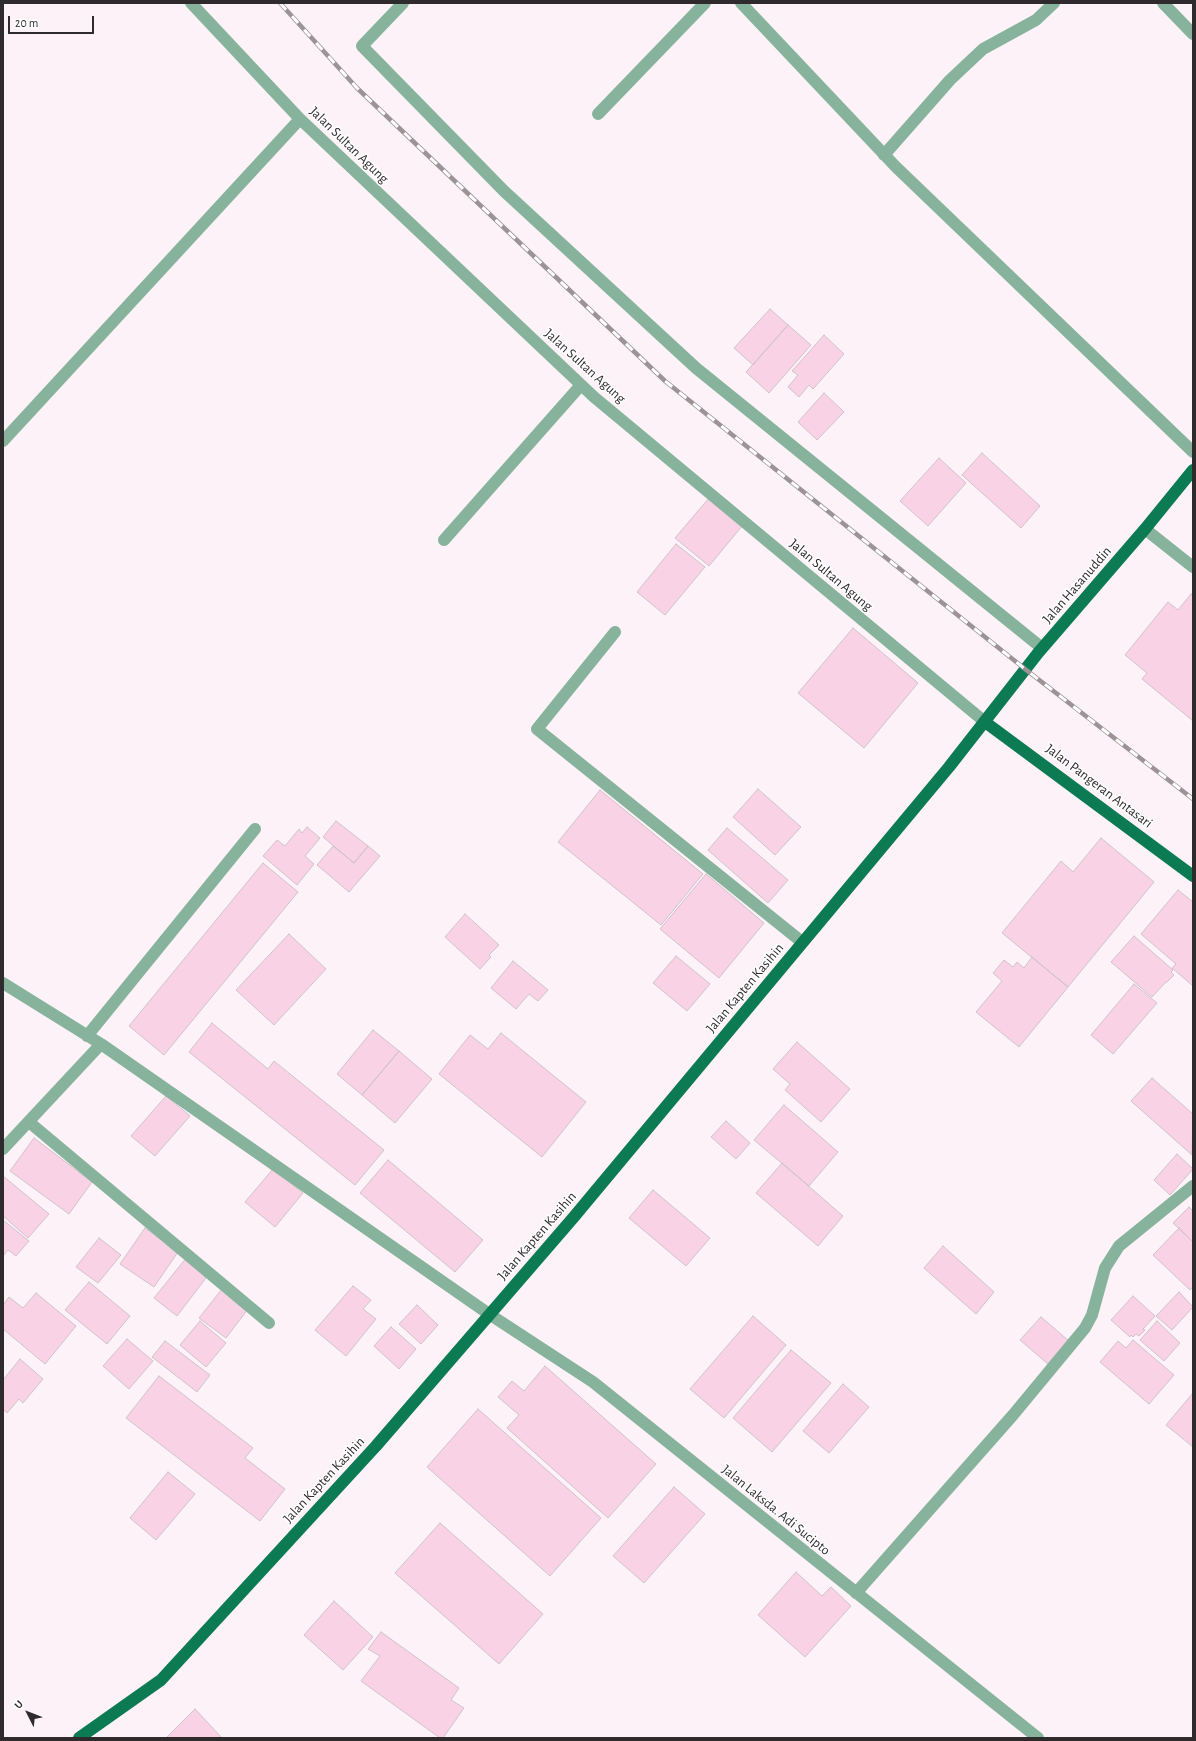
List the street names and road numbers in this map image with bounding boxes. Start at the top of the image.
street label: Jalan Sultan Agung [306,103,392,187]
street label: Jalan Sultan Agung [541,325,629,407]
street label: Jalan Sultan Agung [786,535,876,615]
street label: Jalan Hasanuddin [1039,543,1115,627]
street label: Jalan Pangeran Antasari [1042,740,1156,832]
street label: Jalan Kapten Kasihin [703,940,787,1036]
street label: Jalan Kapten Kasihin [494,1188,580,1284]
street label: Jalan Kapten Kasihin [280,1433,368,1527]
street label: Jalan Laksda. Adi Sucipto [718,1461,834,1559]

